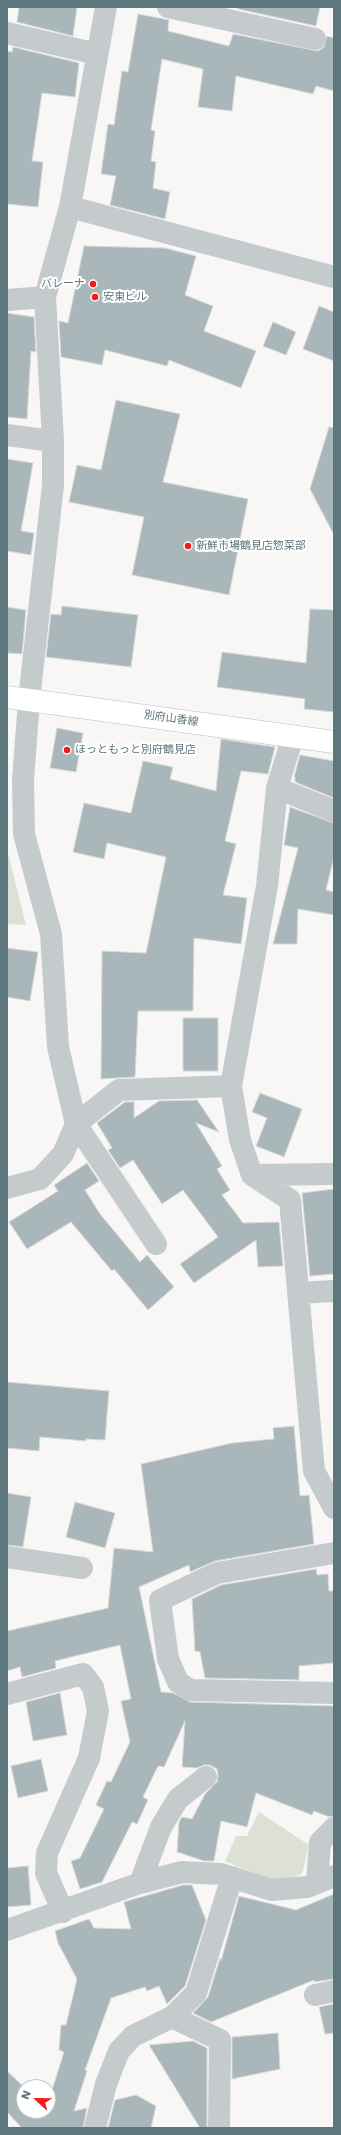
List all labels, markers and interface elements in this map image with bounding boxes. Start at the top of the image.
place label: バレーナ [41,277,85,291]
marker: バレーナ [88,279,98,289]
place label: 安東ビル [103,290,147,304]
marker: 安東ビル [90,292,100,302]
place label: 新鮮市場鶴見店惣菜部 [196,539,306,553]
marker: 新鮮市場鶴見店惣菜部 [183,541,193,551]
street label: 別府山香線 [143,709,199,729]
place label: ほっともっと別府鶴見店 [75,743,196,757]
marker: ほっともっと別府鶴見店 [62,745,72,755]
north arrow [16,2079,56,2119]
text: N [17,2088,35,2102]

